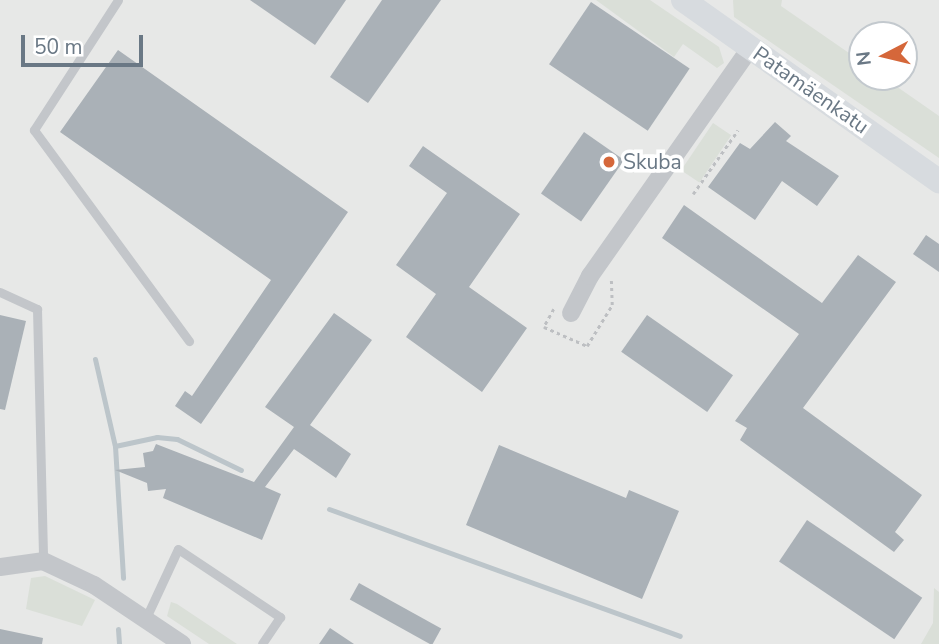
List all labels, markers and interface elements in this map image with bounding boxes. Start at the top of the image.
scale bar [24,21,147,65]
north arrow [848,21,918,91]
text: 50 m [34,33,83,61]
street label: Patamäenkatu [748,41,874,139]
text: N [850,50,878,67]
place label: Skuba [623,149,682,175]
marker: Skuba [601,154,617,170]

